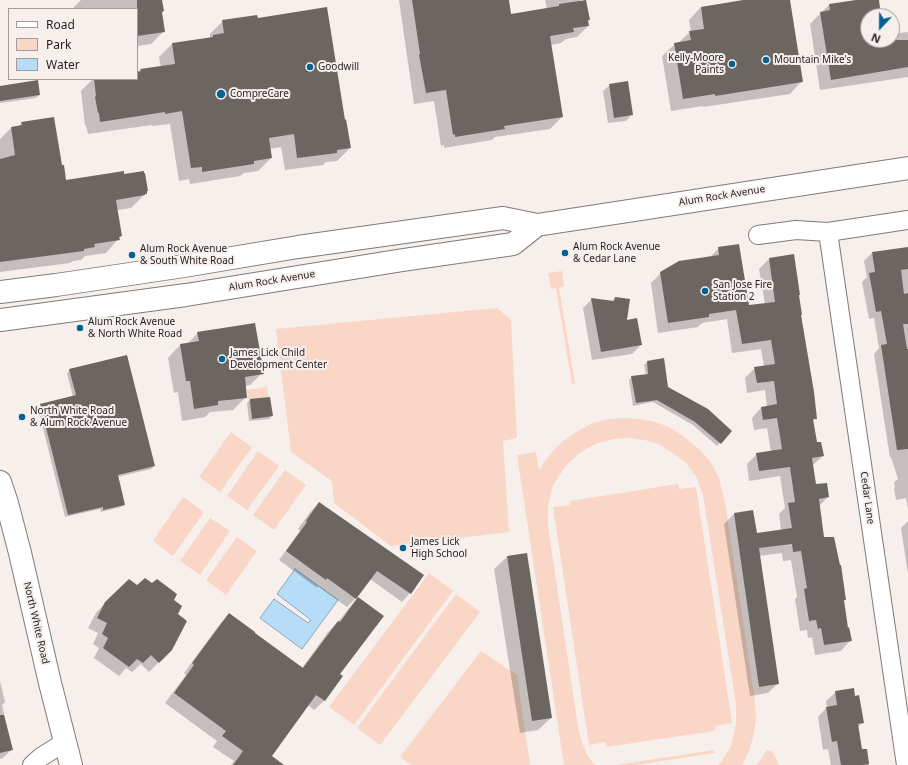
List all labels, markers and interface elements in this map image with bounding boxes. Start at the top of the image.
legend [8,8,138,80]
north arrow [860,8,900,48]
text: Road [46,16,75,33]
text: N [869,30,883,47]
text: Park [46,36,71,53]
place label: Kelly-Moore Paints [668,52,724,76]
place label: Mountain Mike's [774,54,851,66]
marker: Mountain Mike's [761,55,771,65]
text: Water [46,56,80,73]
marker: Kelly-Moore Paints [727,59,737,69]
place label: Goodwill [318,61,359,73]
marker: Goodwill [305,62,315,72]
marker: CompreCare [215,88,227,100]
place label: CompreCare [230,88,289,100]
street label: Alum Rock Avenue [678,183,766,209]
place label: Alum Rock Avenue & Cedar Lane [573,241,660,264]
place label: Alum Rock Avenue & South White Road [140,243,234,266]
marker: Alum Rock Avenue & Cedar Lane [560,248,570,258]
marker: Alum Rock Avenue & South White Road [127,250,137,260]
street label: Alum Rock Avenue [228,268,316,294]
place label: San Jose Fire Station 2 [713,279,772,302]
marker: San Jose Fire Station 2 [700,286,710,296]
place label: Alum Rock Avenue & North White Road [88,316,182,340]
marker: Alum Rock Avenue & North White Road [75,323,85,333]
place label: James Lick Child Development Center [230,347,327,370]
marker: James Lick Child Development Center [217,354,227,364]
place label: North White Road & Alum Rock Avenue [30,405,127,428]
marker: North White Road & Alum Rock Avenue [17,412,27,422]
street label: Cedar Lane [857,471,877,525]
place label: James Lick High School [411,536,467,560]
marker: James Lick High School [398,543,408,553]
street label: North White Road [21,581,51,665]

